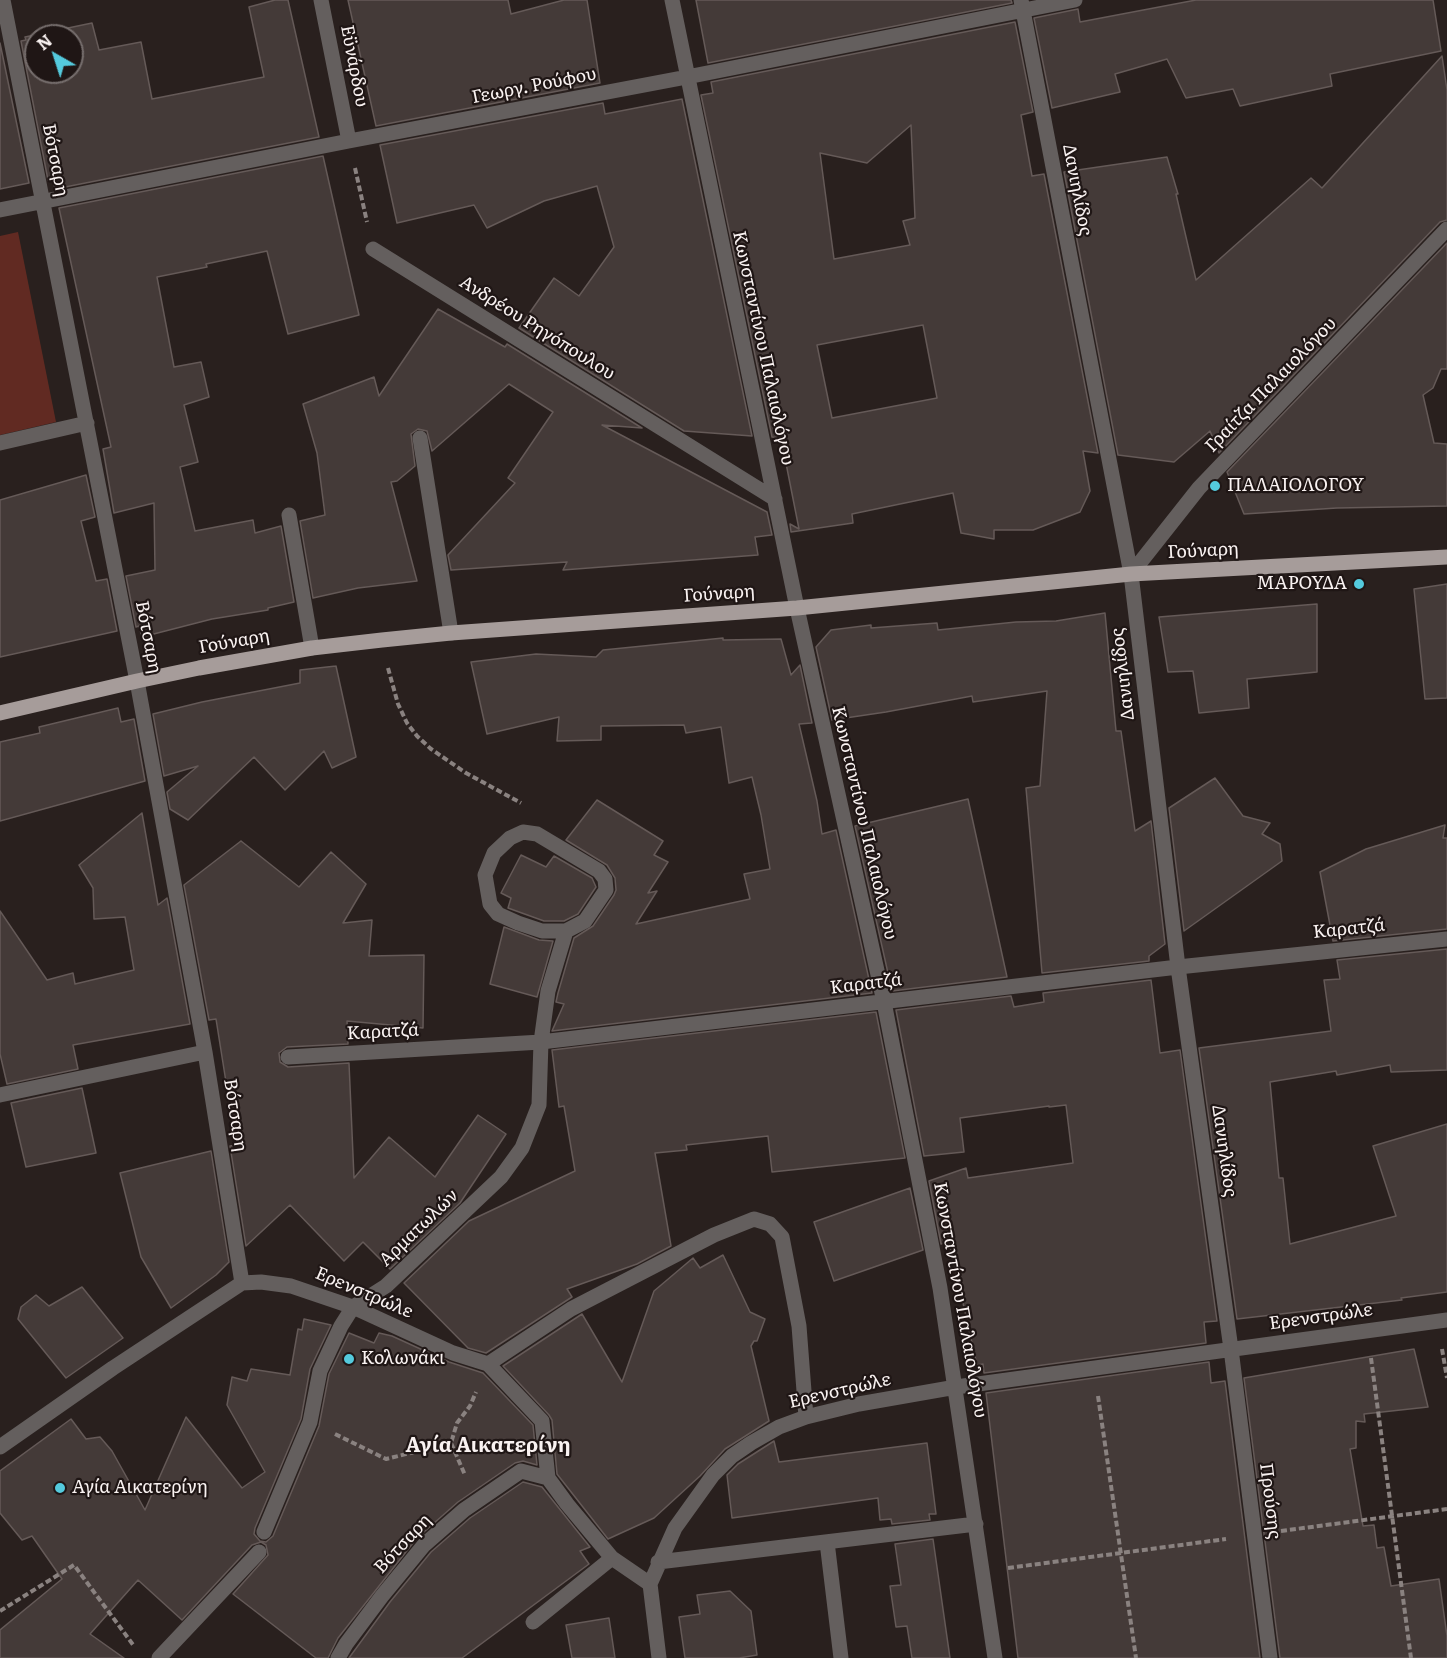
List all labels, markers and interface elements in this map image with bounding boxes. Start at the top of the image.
street label: Εϋνάρδου [335,23,373,109]
north arrow [24,24,84,84]
text: N [31,28,57,55]
street label: Γεωργ. Ρούφου [470,63,598,109]
street label: Βότσαρη [37,122,73,198]
street label: Δανιηλίδος [1058,142,1096,238]
street label: Κωνσταντίνου Παλαιολόγου [728,229,798,467]
street label: Ανδρέου Ρηγόπουλου [455,271,619,385]
street label: Γραίτζα Παλαιολόγου [1201,313,1341,457]
place label: ΠΑΛΑΙΟΛΟΓΟΥ [1227,475,1364,497]
marker: ΠΑΛΑΙΟΛΟΓΟΥ [1208,479,1222,493]
street label: Γούναρη [1167,538,1239,564]
place label: ΜΑΡΟΥΔΑ [1256,573,1347,595]
marker: ΜΑΡΟΥΔΑ [1352,577,1366,591]
street label: Γούναρη [683,581,755,607]
street label: Βότσαρη [130,599,166,675]
street label: Γούναρη [197,625,271,659]
street label: Δανιηλίδος [1107,627,1139,721]
street label: Κωνσταντίνου Παλαιολόγου [827,704,901,942]
street label: Καρατζά [1312,914,1386,944]
street label: Καρατζά [829,969,903,999]
street label: Καρατζά [346,1019,420,1045]
street label: Βότσαρη [219,1077,251,1153]
street label: Δανιηλίδος [1207,1104,1241,1198]
street label: Κωνσταντίνου Παλαιολόγου [929,1181,991,1419]
street label: Αρματωλών [375,1185,463,1271]
street label: Ερενστρώλε [312,1263,416,1323]
street label: Ερενστρώλε [1268,1299,1374,1335]
place label: Κολωνάκι [361,1348,445,1370]
marker: Κολωνάκι [342,1352,356,1366]
street label: Ερενστρώλε [787,1369,893,1413]
district label: Αγία Αικατερίνη [405,1434,571,1458]
street label: Προύσης [1255,1462,1285,1540]
place label: Αγία Αικατερίνη [72,1477,208,1499]
marker: Αγία Αικατερίνη [53,1481,67,1495]
street label: Βότσαρη [370,1510,436,1578]

